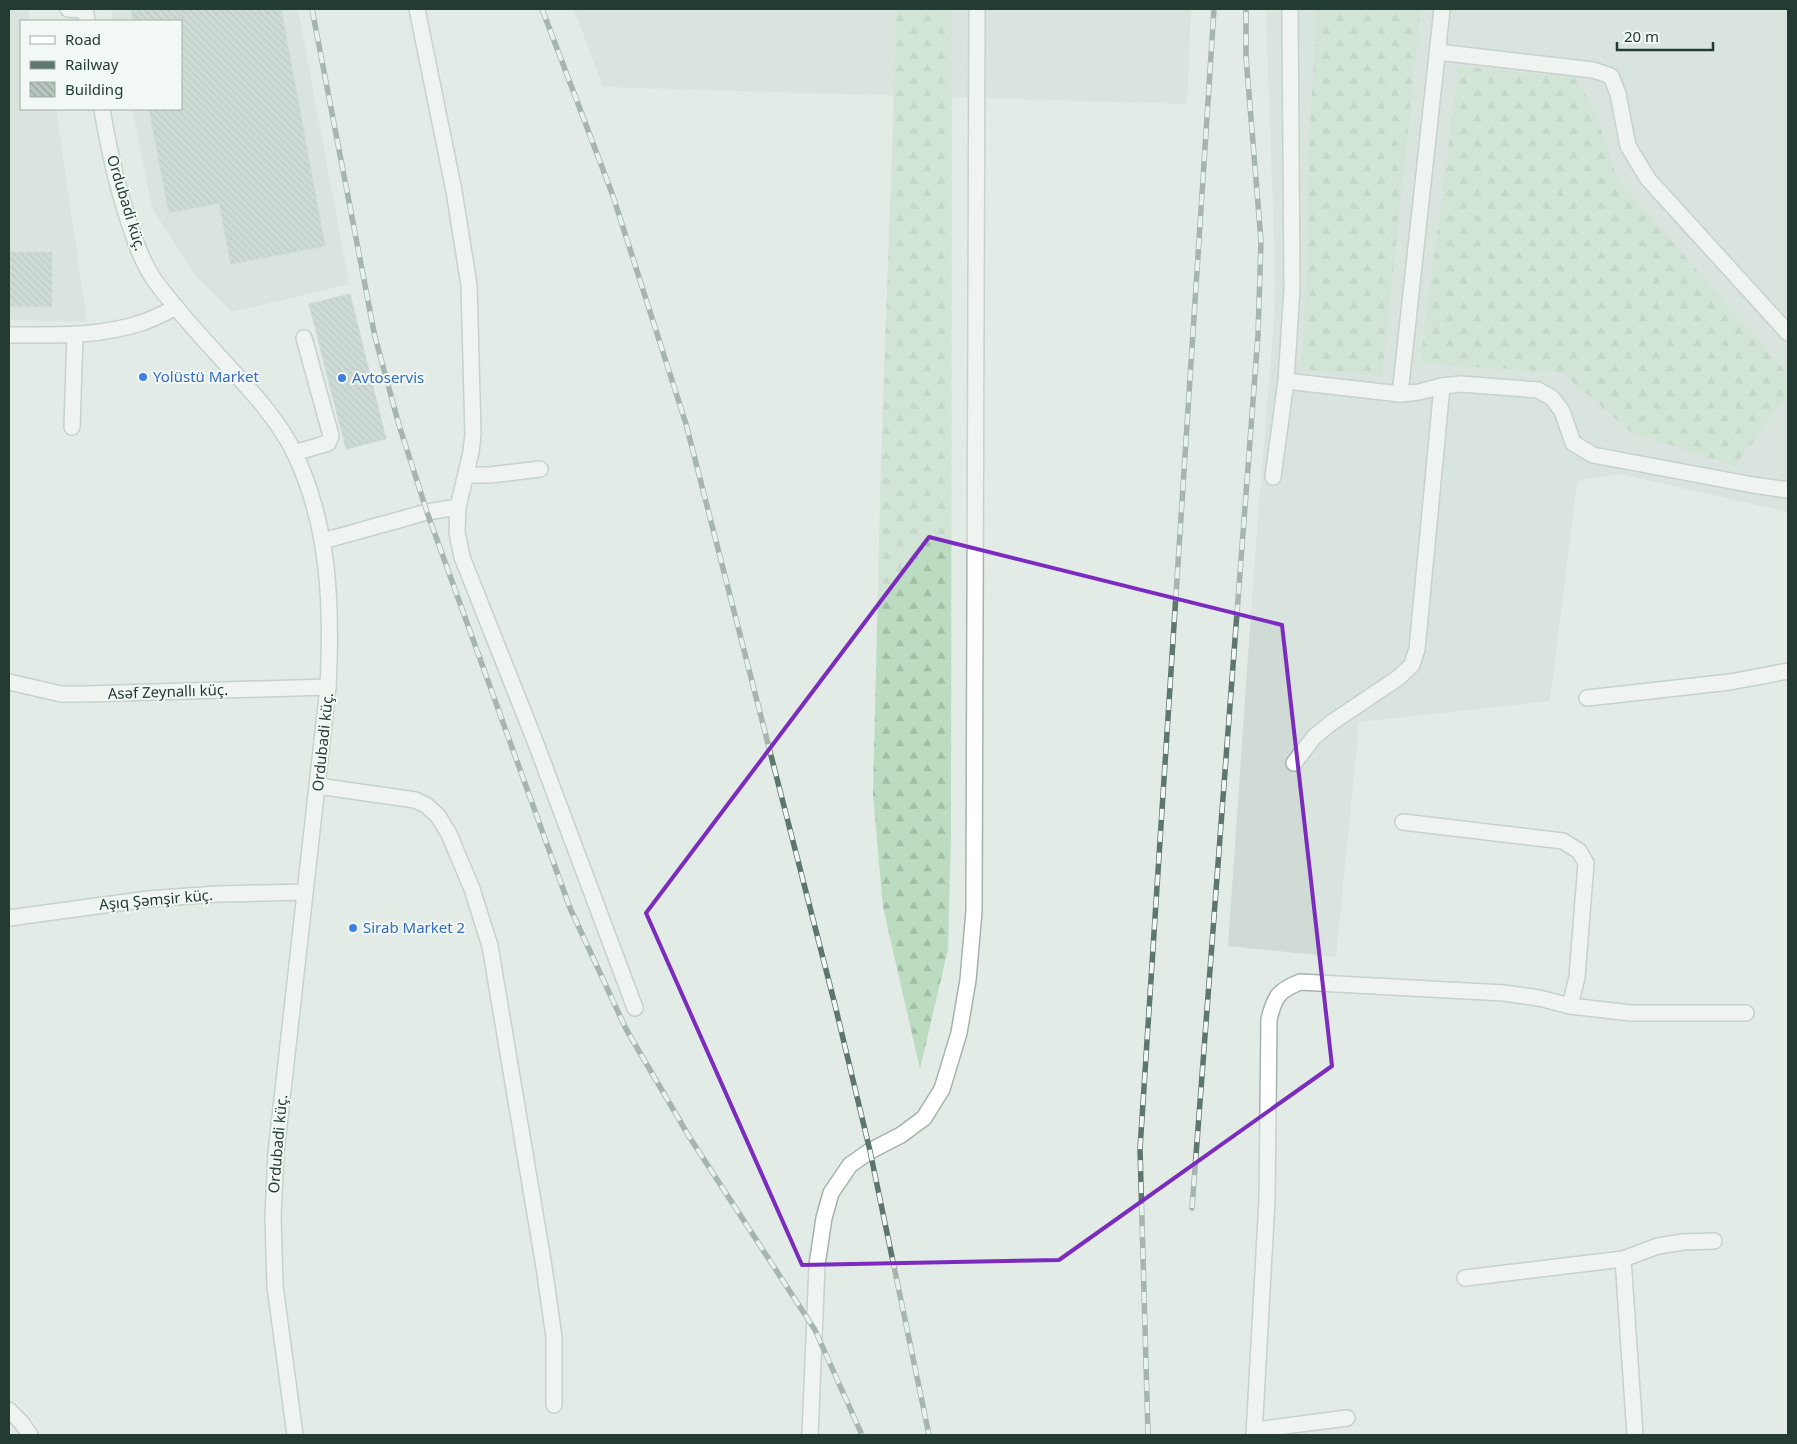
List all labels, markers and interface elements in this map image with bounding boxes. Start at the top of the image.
legend [20,20,182,110]
scale bar [1617,20,1713,52]
text: 20 m [1624,26,1659,46]
text: Road [65,29,101,49]
text: Railway [65,54,119,74]
text: Building [65,79,123,99]
street label: Ordubadi küç. [103,152,151,253]
place label: Yolüstü Market [153,366,259,386]
place label: Avtoservis [352,367,424,387]
marker: Yolüstü Market [137,371,149,383]
marker: Avtoservis [336,372,348,384]
street label: Asəf Zeynallı küç. [107,679,228,703]
street label: Ordubadi küç. [307,691,337,792]
street label: Aşıq Şəmşir küç. [98,884,214,914]
place label: Sirab Market 2 [363,917,465,937]
marker: Sirab Market 2 [347,922,359,934]
street label: Ordubadi küç. [263,1094,291,1194]

